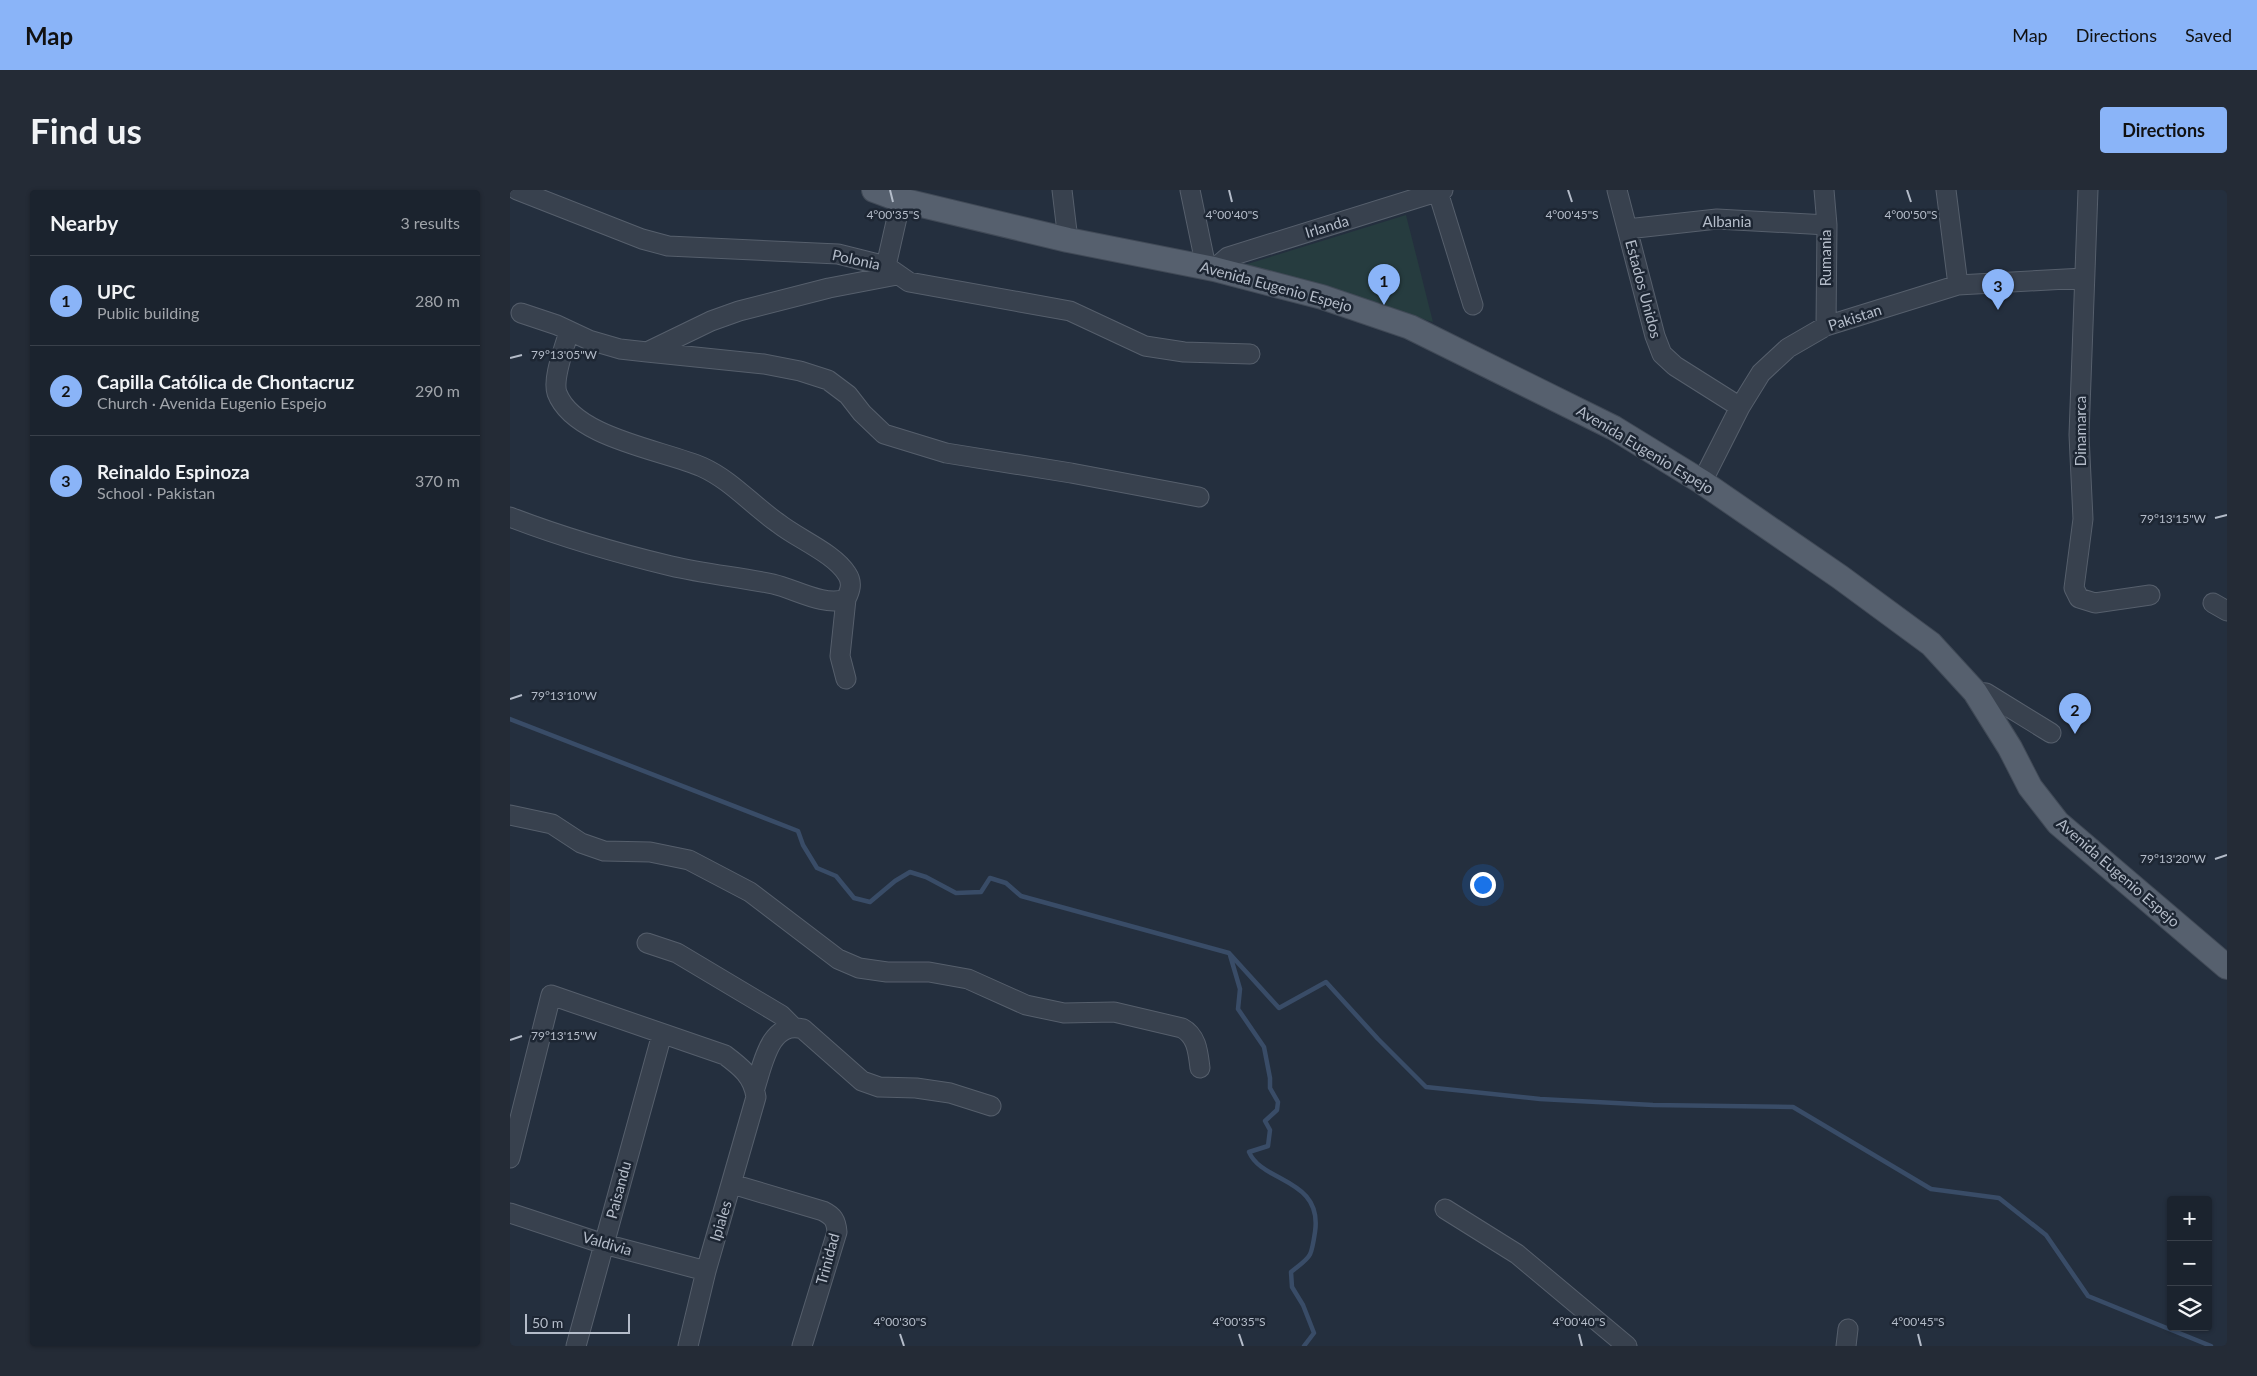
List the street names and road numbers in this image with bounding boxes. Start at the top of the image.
street label: Irlanda [1303,211,1351,241]
street label: Albania [1703,212,1751,230]
street label: Rumania [1816,230,1834,286]
street label: Estados Unidos [1622,237,1666,340]
street label: Polonia [831,245,882,273]
street label: Avenida Eugenio Espejo [1198,257,1354,315]
street label: Pakistan [1826,300,1884,334]
street label: Dinamarca [2071,396,2089,466]
street label: Avenida Eugenio Espejo [1574,401,1717,497]
street label: Avenida Eugenio Espejo [2054,814,2184,930]
street label: Paisandu [602,1159,634,1221]
street label: Ipiales [705,1198,735,1243]
street label: Valdivia [580,1227,634,1259]
street label: Trinidad [812,1231,843,1286]

